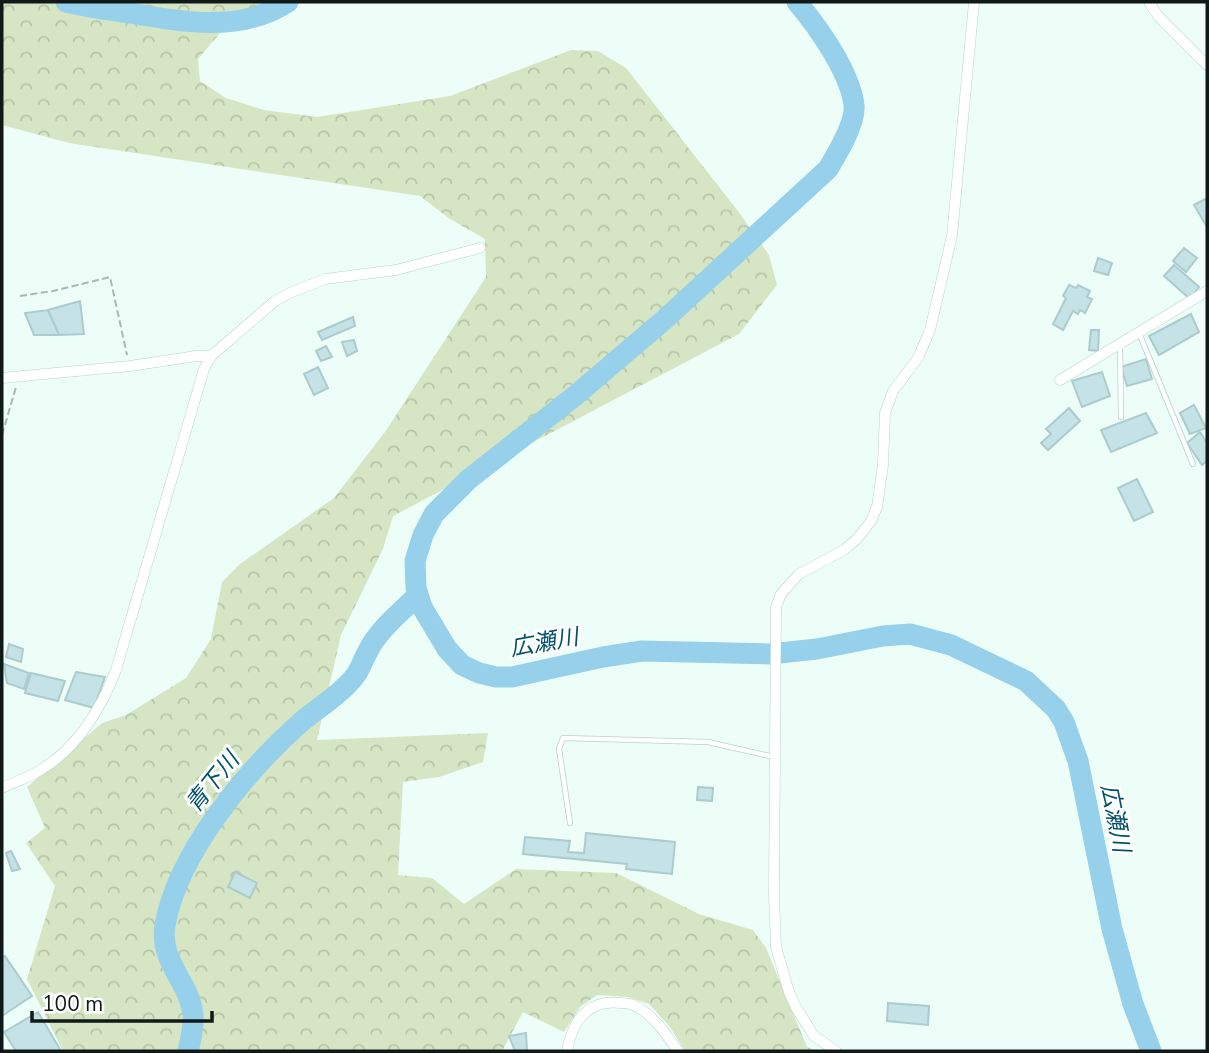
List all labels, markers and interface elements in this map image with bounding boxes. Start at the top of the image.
water label: 広瀬川 [507,621,584,664]
water label: 青下川 [179,743,248,819]
water label: 広瀬川 [1094,781,1138,858]
scale bar [32,979,212,1023]
text: 100 m [42,990,103,1018]

